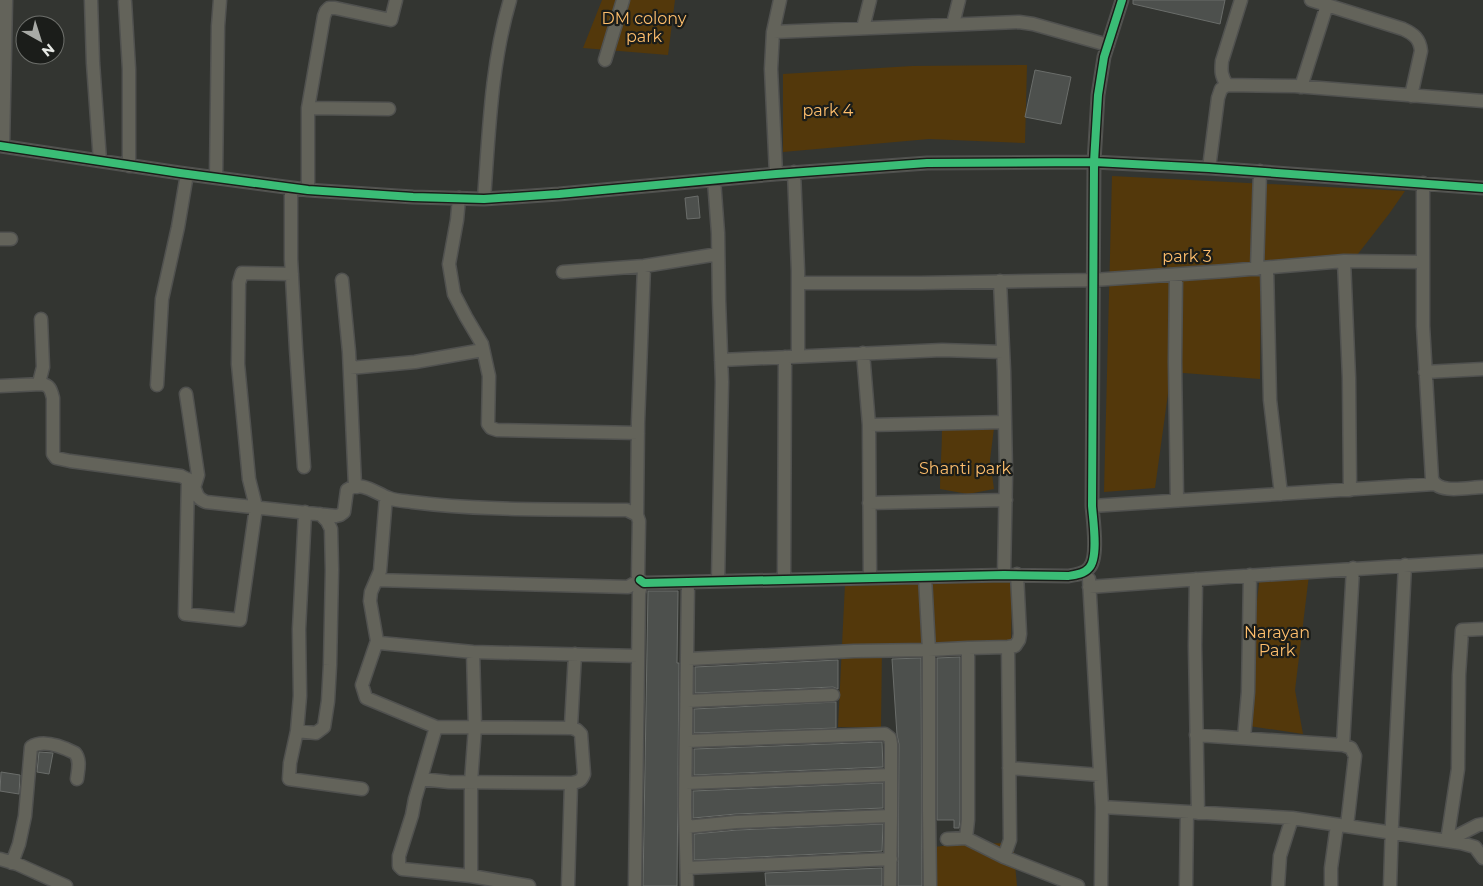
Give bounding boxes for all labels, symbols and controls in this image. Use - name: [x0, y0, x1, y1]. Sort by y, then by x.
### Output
- park label: DM colony park: [601, 9, 687, 46]
- north arrow: [15, 15, 65, 65]
- text: N: [38, 40, 58, 61]
- park label: park 4: [803, 101, 854, 120]
- park label: park 3: [1162, 247, 1212, 266]
- park label: Shanti park: [919, 459, 1011, 478]
- park label: Narayan Park: [1244, 623, 1310, 660]

